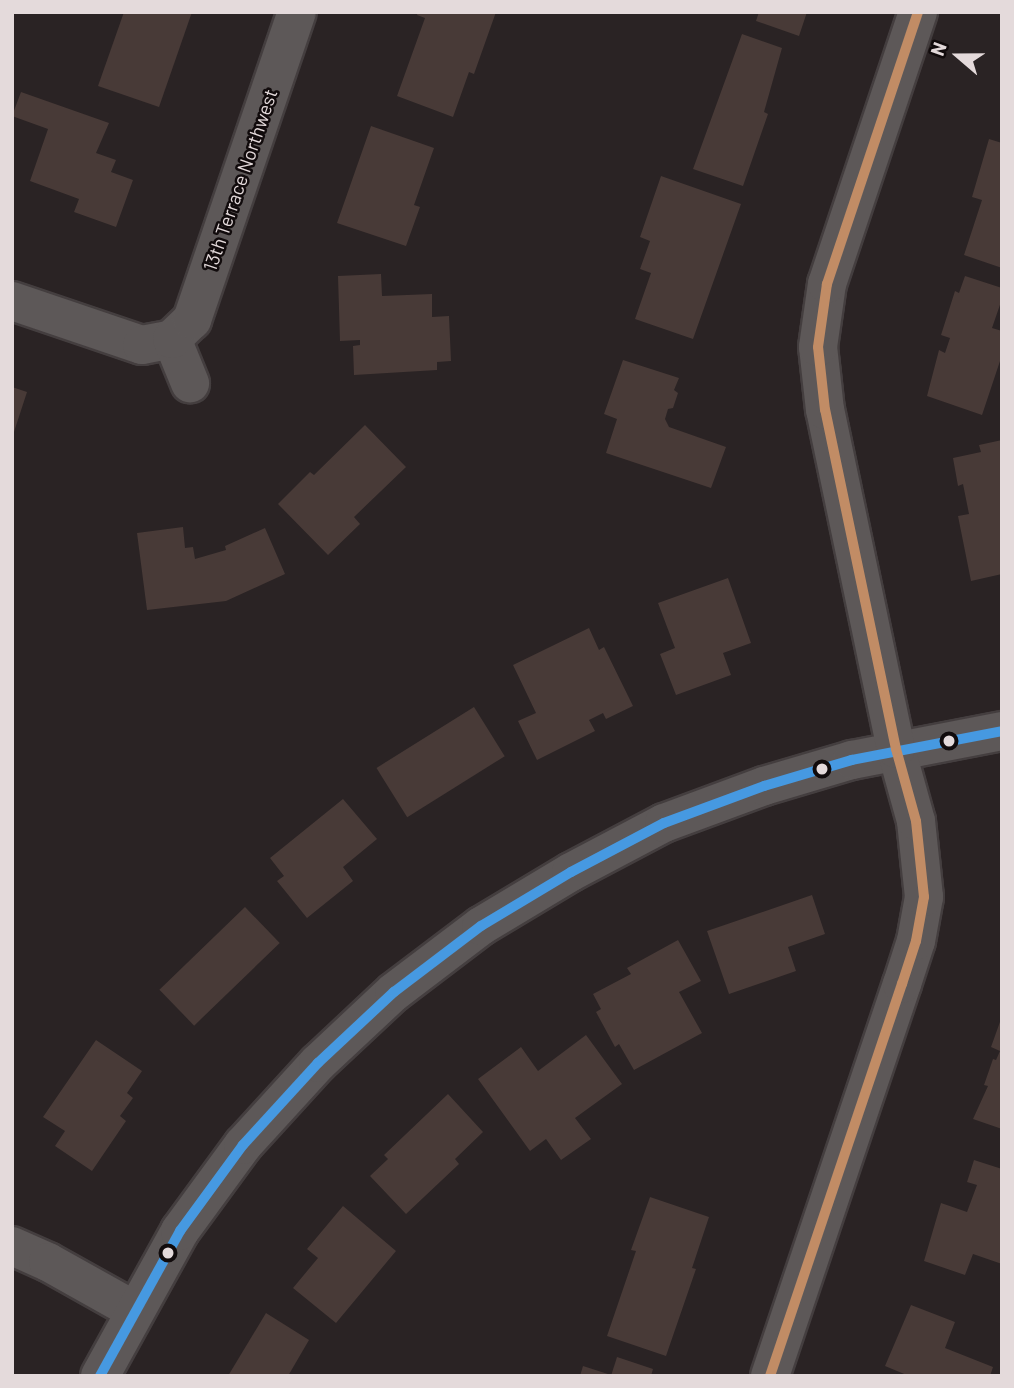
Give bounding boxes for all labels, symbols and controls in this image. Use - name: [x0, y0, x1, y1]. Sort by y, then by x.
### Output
- north arrow: [923, 21, 993, 91]
- text: N: [925, 39, 951, 59]
- street label: 13th Terrace Northwest: [198, 86, 282, 274]
- unlabelled marker: [942, 734, 956, 748]
- unlabelled marker: [815, 762, 829, 776]
- unlabelled marker: [161, 1246, 175, 1260]

